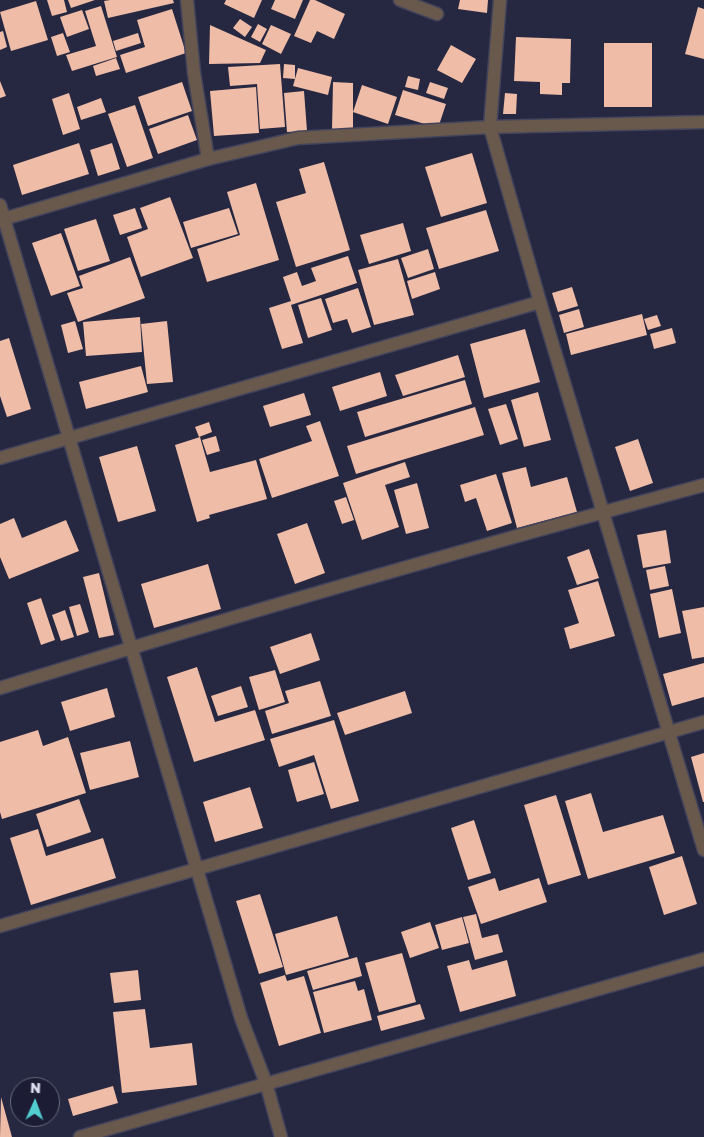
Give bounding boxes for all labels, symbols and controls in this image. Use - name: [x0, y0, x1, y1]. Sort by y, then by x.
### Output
- north arrow: [10, 1077, 60, 1127]
- text: N: [30, 1079, 41, 1096]

